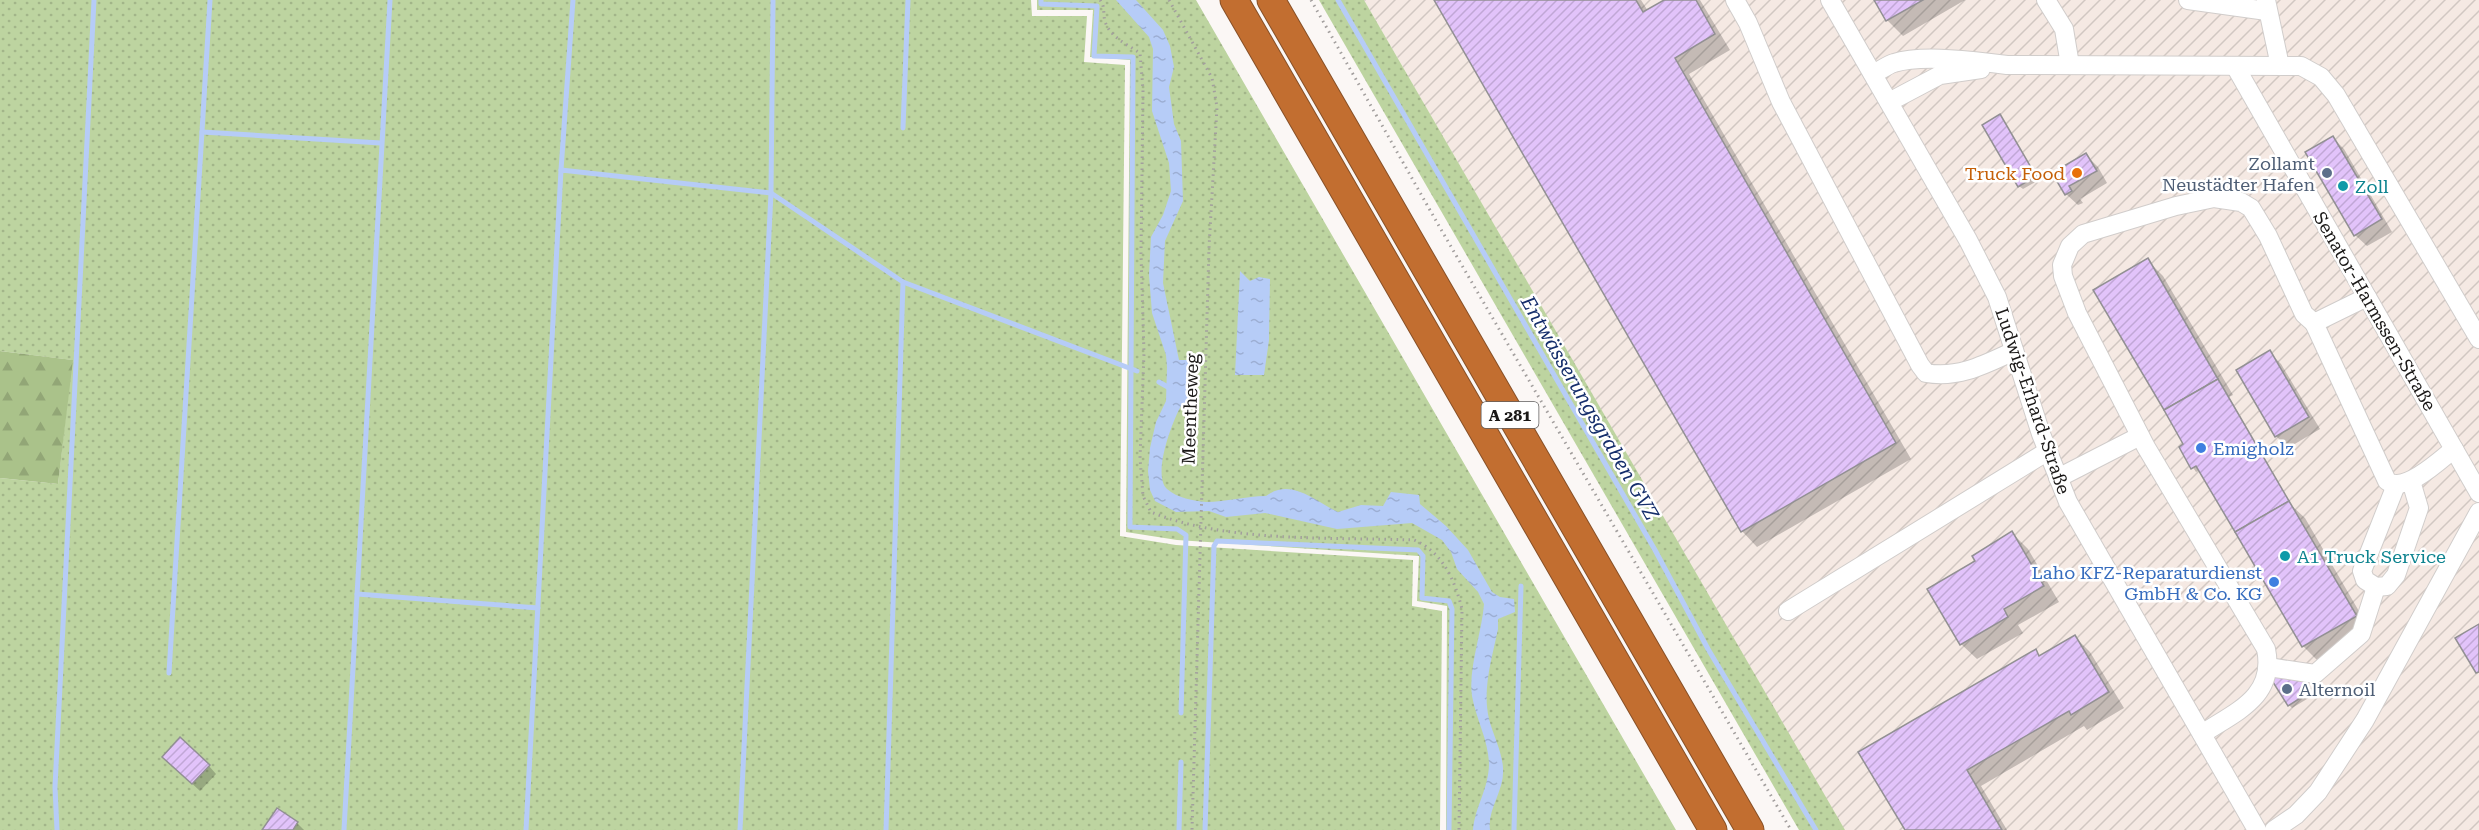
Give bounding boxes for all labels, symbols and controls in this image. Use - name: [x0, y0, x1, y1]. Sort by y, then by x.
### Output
- place label: Zollamt Neustädter Hafen: [2162, 153, 2315, 195]
- place label: Truck Food: [1965, 163, 2065, 184]
- marker: Truck Food: [2070, 166, 2084, 180]
- marker: Zollamt Neustädter Hafen: [2320, 166, 2334, 180]
- place label: Zoll: [2355, 176, 2389, 197]
- marker: Zoll: [2336, 179, 2350, 193]
- street label: Senator-Harmssen-Straße: [2309, 208, 2441, 414]
- water label: Entwässerungsgraben GVZ: [1515, 291, 1665, 525]
- street label: Ludwig-Erhard-Straße: [1991, 305, 2075, 497]
- street label: Meentheweg: [1178, 352, 1202, 465]
- road number: A 281: [1482, 402, 1538, 428]
- place label: Emigholz: [2213, 438, 2294, 459]
- marker: Emigholz: [2194, 441, 2208, 455]
- place label: A1 Truck Service: [2297, 546, 2446, 567]
- marker: A1 Truck Service: [2278, 549, 2292, 563]
- place label: Laho KFZ-Reparaturdienst GmbH & Co. KG: [2031, 562, 2262, 604]
- marker: Laho KFZ-Reparaturdienst GmbH & Co. KG: [2267, 575, 2281, 589]
- place label: Alternoil: [2299, 679, 2376, 700]
- marker: Alternoil: [2280, 682, 2294, 696]

